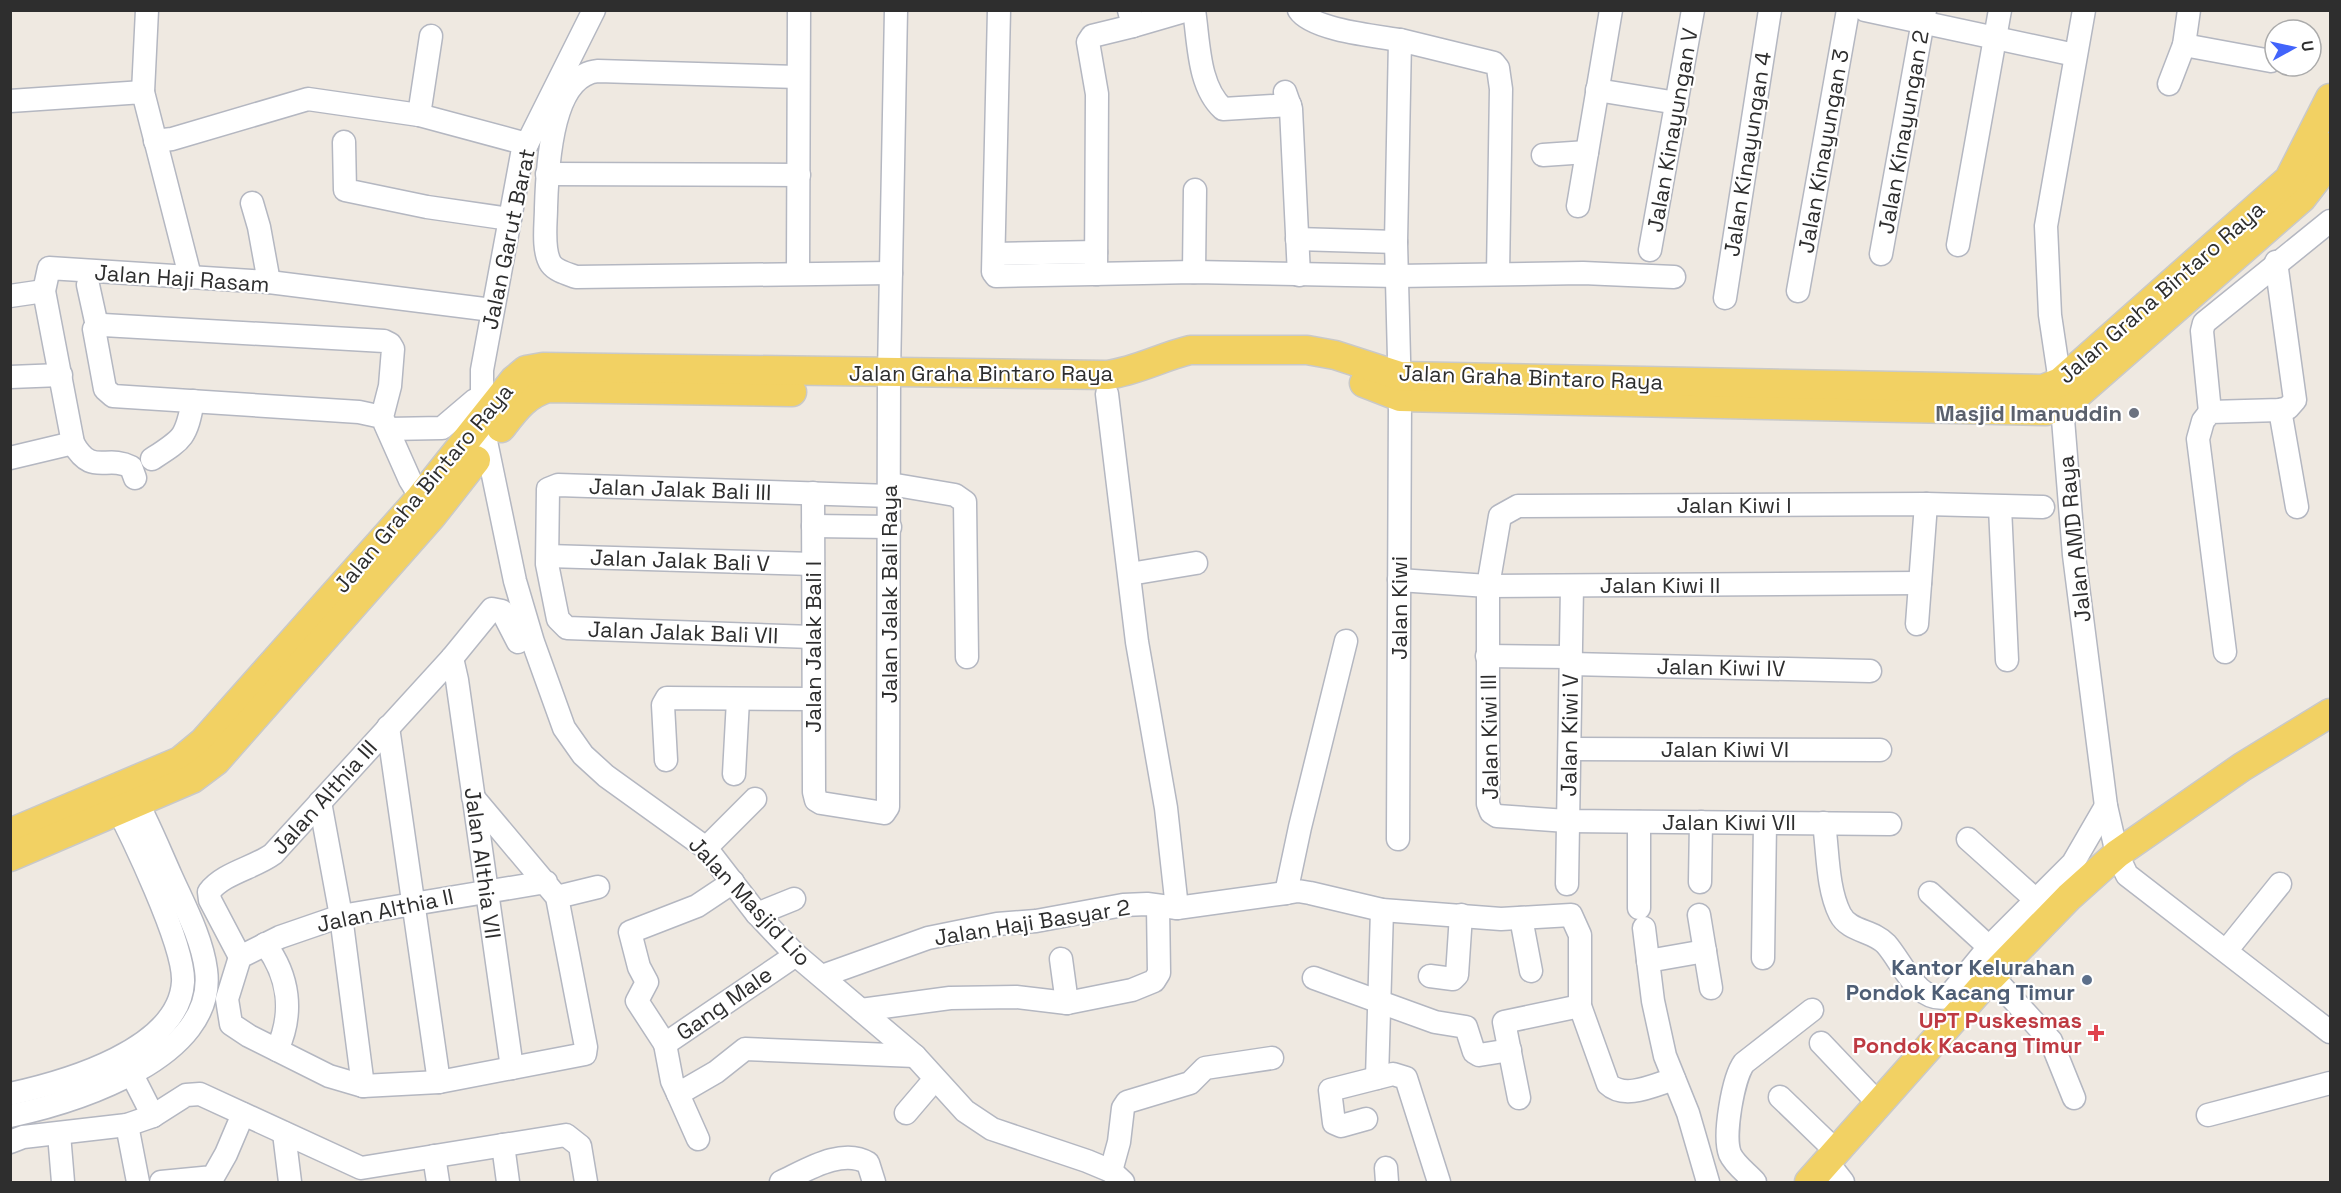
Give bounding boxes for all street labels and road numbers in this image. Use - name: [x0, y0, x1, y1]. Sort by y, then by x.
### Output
- street label: Jalan Kinayungan V: [1640, 25, 1704, 234]
- street label: Jalan Kinayungan 2: [1871, 28, 1935, 236]
- street label: Jalan Kinayungan 3: [1791, 47, 1855, 255]
- street label: Jalan Kinayungan 4: [1717, 49, 1777, 258]
- street label: Jalan Garut Barat: [475, 146, 541, 332]
- street label: Jalan Graha Bintaro Raya: [2052, 194, 2270, 389]
- street label: Jalan Haji Rasam: [94, 258, 270, 298]
- street label: Jalan Graha Bintaro Raya: [1398, 358, 1664, 396]
- street label: Jalan Graha Bintaro Raya: [849, 359, 1114, 387]
- street label: Jalan Graha Bintaro Raya: [327, 377, 519, 598]
- street label: Jalan AMD Raya: [2051, 454, 2097, 624]
- street label: Jalan Jalak Bali III: [588, 472, 772, 506]
- street label: Jalan Jalak Bali Raya: [875, 484, 903, 704]
- street label: Jalan Kiwi I: [1676, 491, 1792, 519]
- street label: Jalan Jalak Bali V: [590, 543, 771, 577]
- street label: Jalan Kiwi: [1385, 556, 1413, 660]
- street label: Jalan Jalak Bali I: [799, 561, 827, 733]
- street label: Jalan Kiwi II: [1600, 571, 1720, 599]
- street label: Jalan Jalak Bali VII: [587, 615, 779, 649]
- street label: Jalan Kiwi IV: [1656, 652, 1786, 682]
- street label: Jalan Kiwi V: [1554, 673, 1584, 797]
- street label: Jalan Kiwi III: [1474, 674, 1504, 800]
- street label: Jalan Althia III: [265, 734, 383, 860]
- street label: Jalan Kiwi VI: [1661, 735, 1789, 763]
- street label: Jalan Althia VII: [459, 785, 507, 941]
- street label: Jalan Kiwi VII: [1662, 808, 1796, 836]
- street label: Jalan Masjid Lio: [683, 830, 817, 972]
- street label: Jalan Althia II: [314, 882, 456, 938]
- street label: Jalan Haji Basyar 2: [932, 893, 1132, 951]
- street label: Gang Male: [671, 960, 777, 1046]

